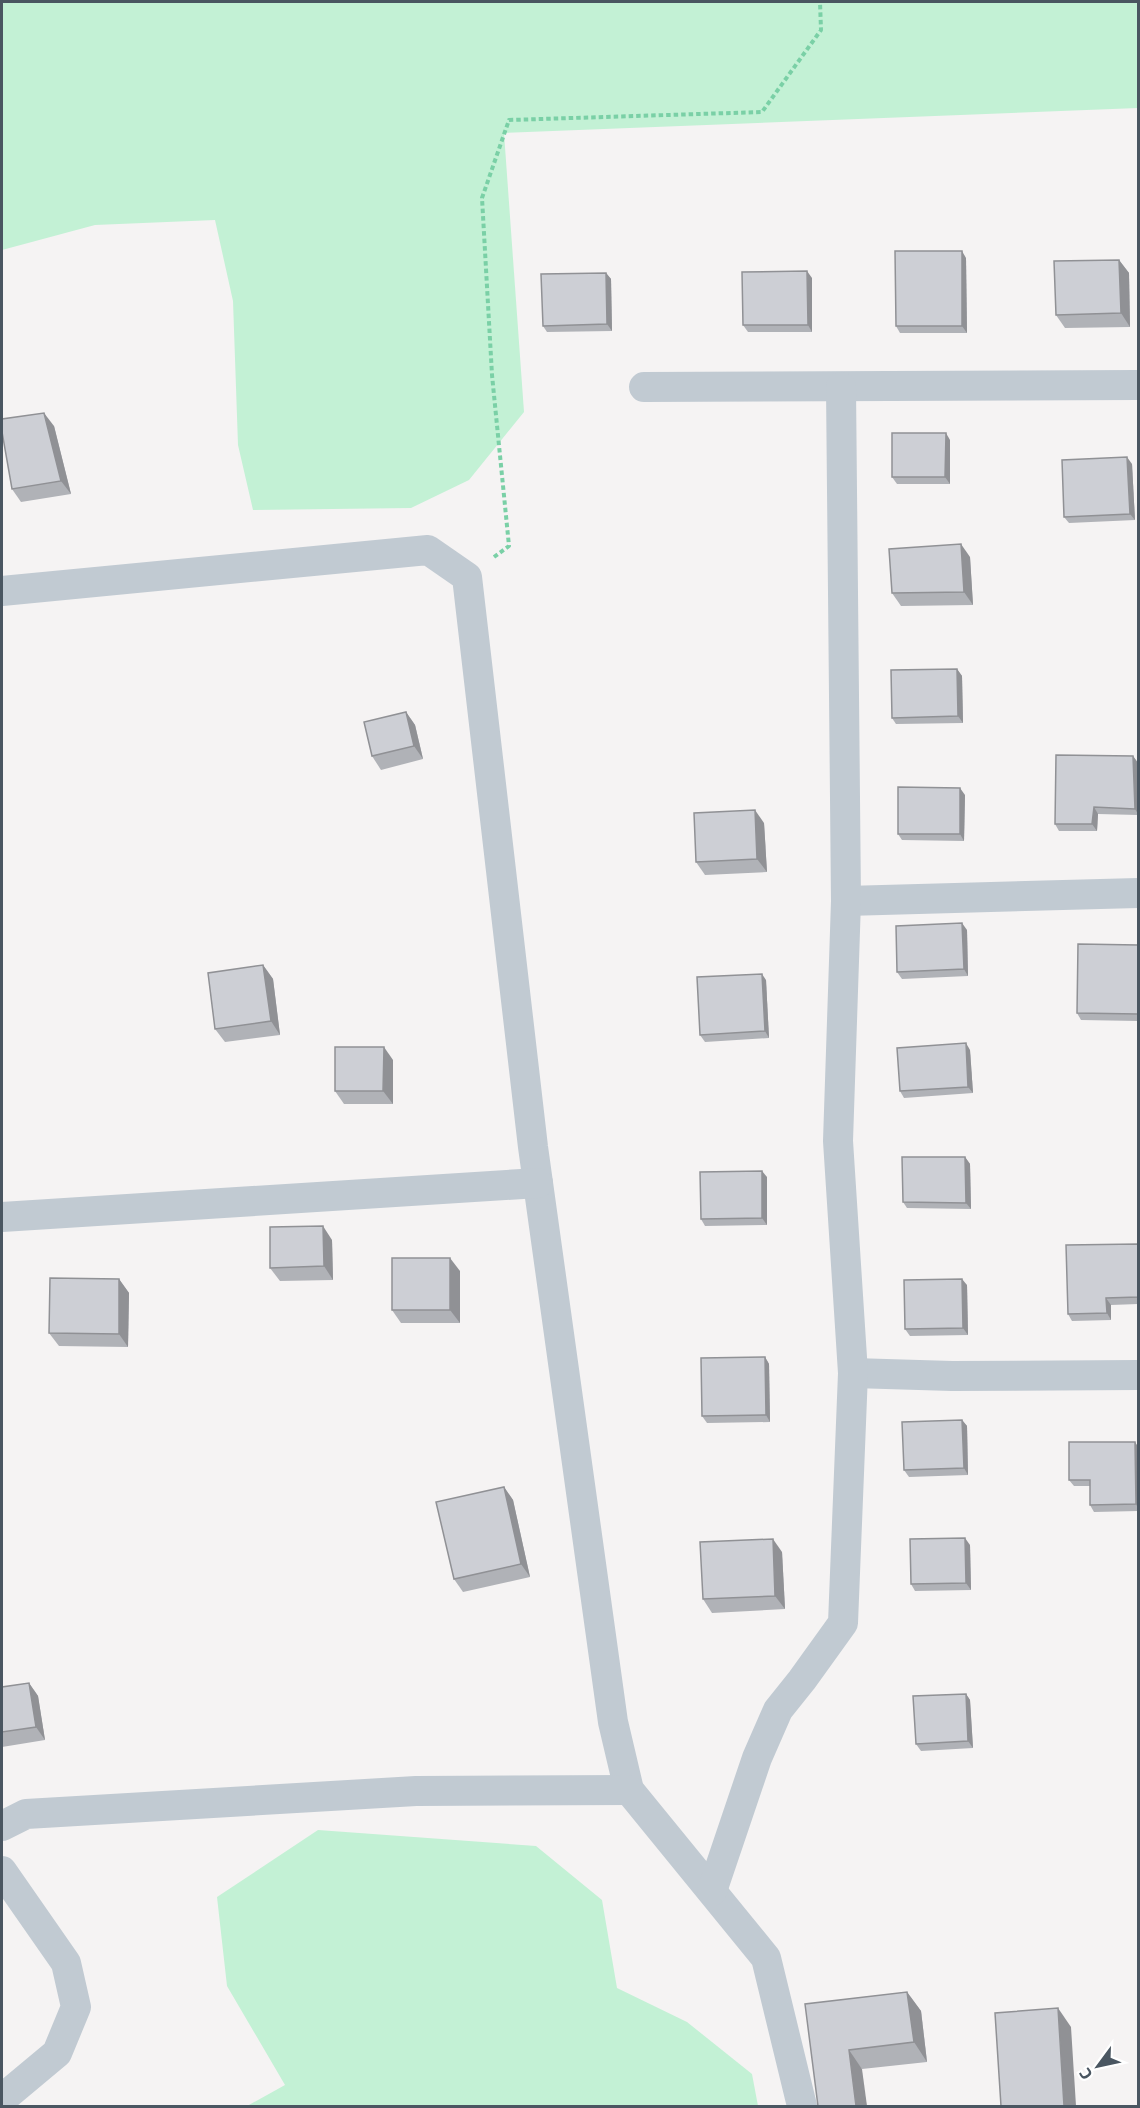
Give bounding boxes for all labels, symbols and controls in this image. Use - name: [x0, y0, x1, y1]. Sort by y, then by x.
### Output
- north arrow: [1068, 2036, 1128, 2096]
- text: С: [1074, 2065, 1096, 2084]

